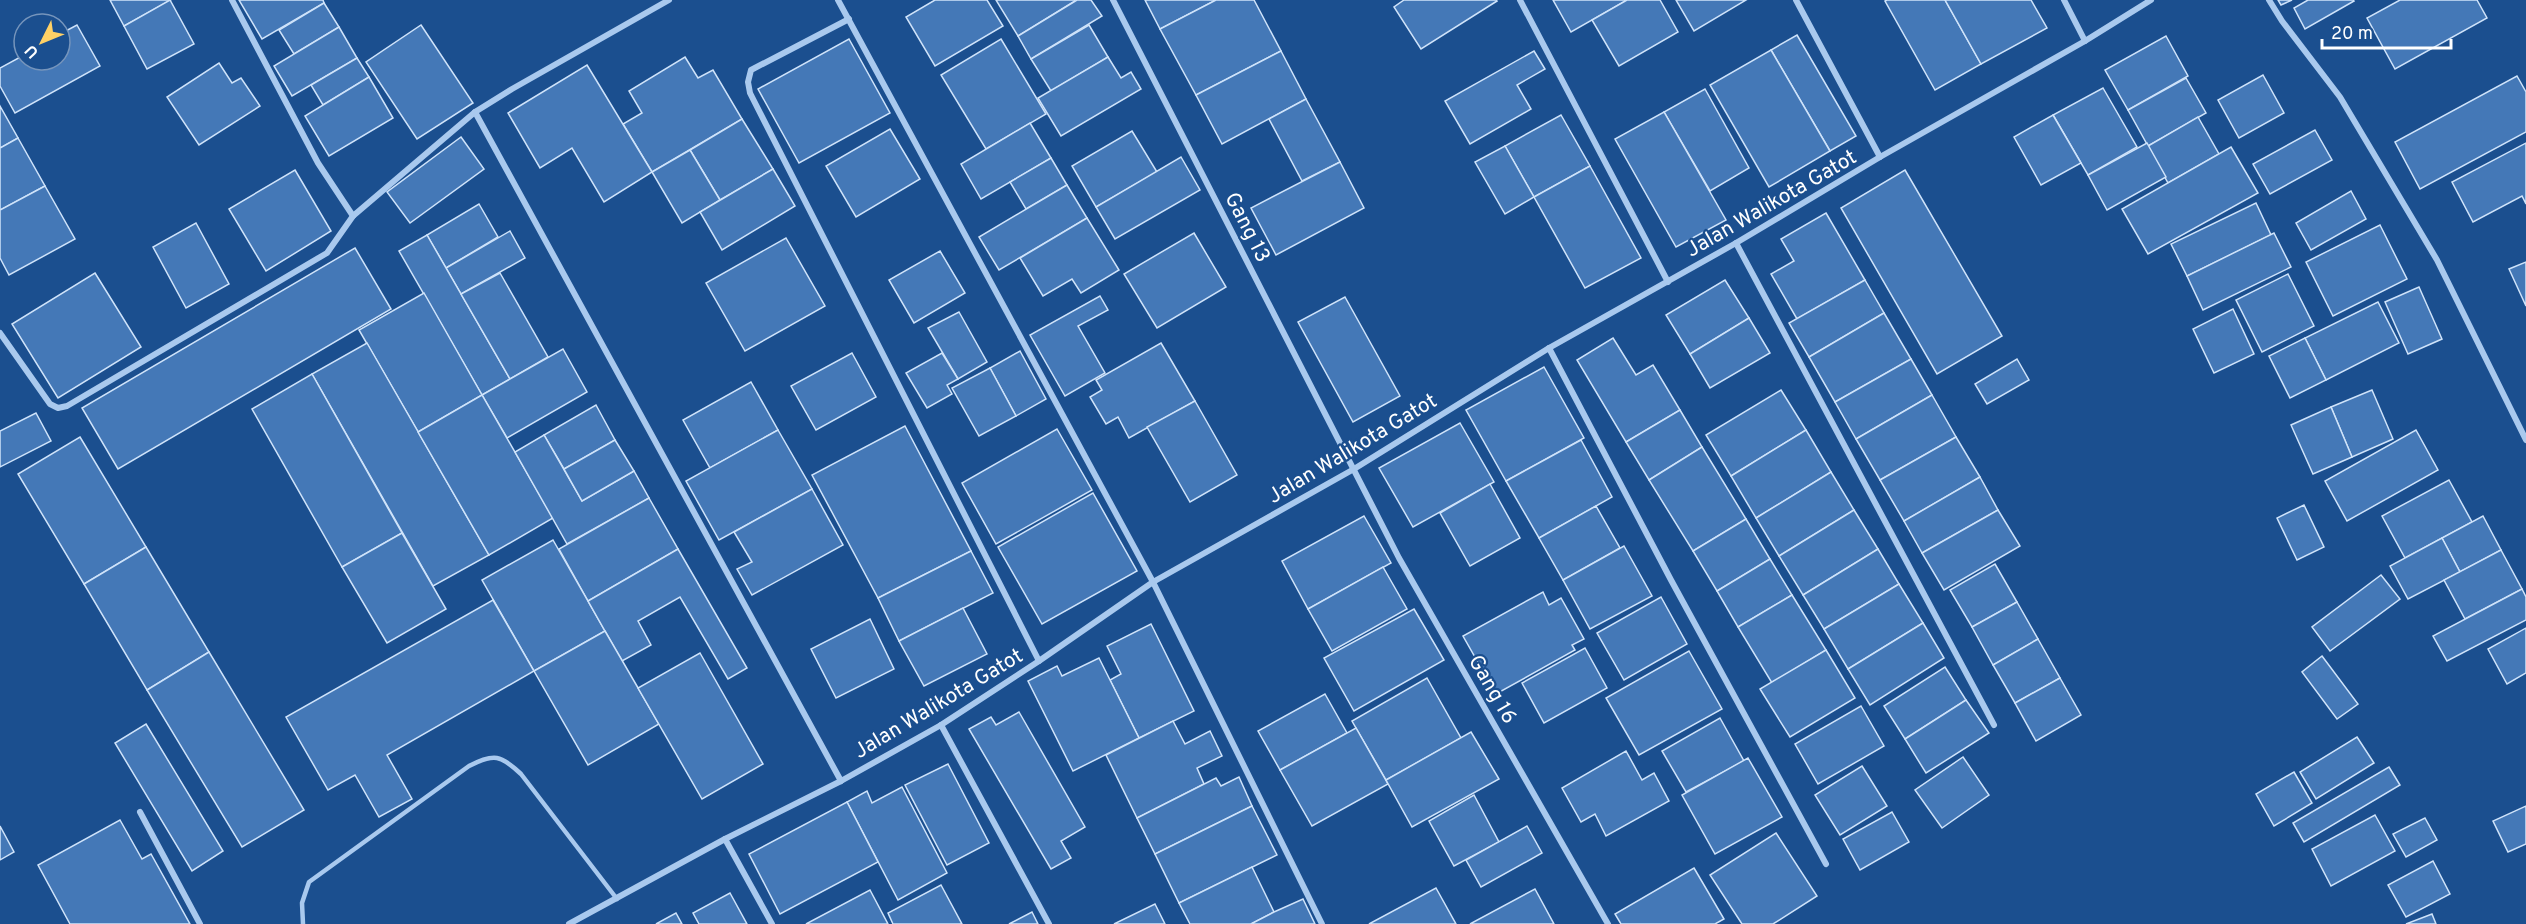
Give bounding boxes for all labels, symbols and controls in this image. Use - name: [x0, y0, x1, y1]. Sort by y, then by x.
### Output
- north arrow: [12, 12, 72, 72]
- scale bar: [2322, 12, 2451, 50]
- text: 20 m: [2331, 23, 2373, 46]
- text: U: [21, 40, 44, 62]
- street label: Jalan Walikota Gatot: [1682, 144, 1862, 264]
- street label: Gang 13: [1218, 188, 1276, 267]
- street label: Jalan Walikota Gatot: [1263, 388, 1442, 510]
- street label: Jalan Walikota Gatot: [849, 643, 1028, 765]
- street label: Gang 16: [1461, 651, 1522, 729]

